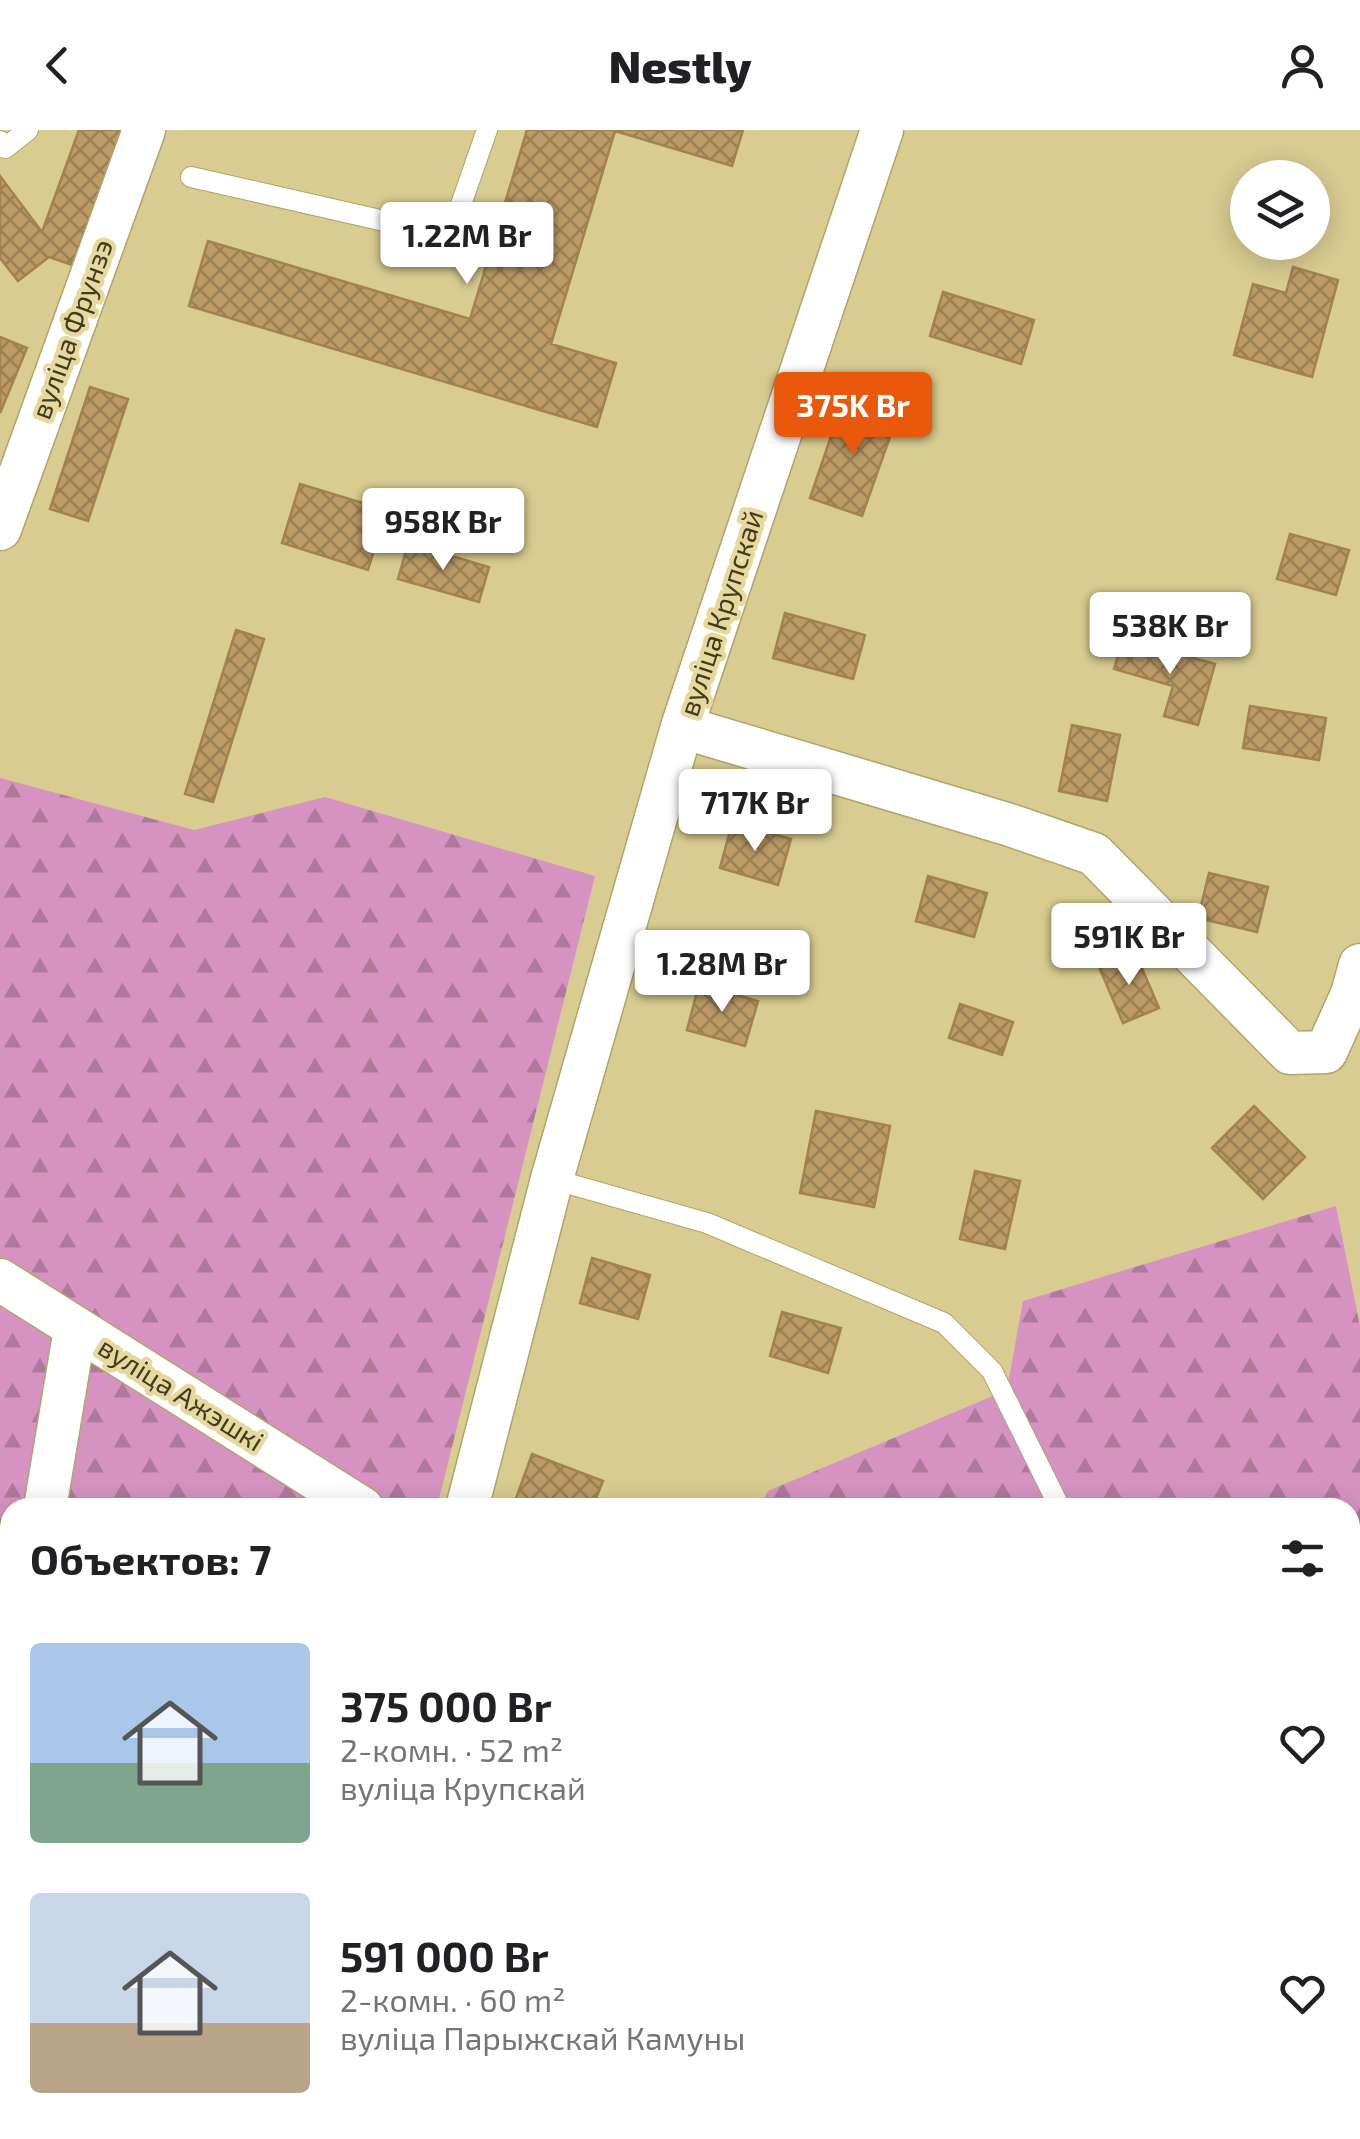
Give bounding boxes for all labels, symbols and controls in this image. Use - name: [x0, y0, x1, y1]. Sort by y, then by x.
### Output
- icon: back: [30, 38, 85, 93]
- text: Nestly: [608, 38, 752, 92]
- icon: person: [1275, 38, 1330, 93]
- map controls: [1230, 160, 1330, 260]
- button: layers: [1230, 160, 1330, 260]
- pin: 1.22M Br: [364, 202, 570, 287]
- text: 1.22M Br: [402, 215, 532, 253]
- street label: вуліца Фрунзэ: [23, 234, 119, 423]
- pin: 375K Br: [761, 372, 945, 457]
- text: 375K Br: [796, 385, 910, 423]
- pin: 958K Br: [351, 488, 535, 573]
- text: 958K Br: [384, 501, 502, 539]
- street label: вуліца Крупскай: [671, 505, 769, 720]
- pin: 538K Br: [1078, 592, 1262, 677]
- text: 538K Br: [1112, 605, 1228, 643]
- pin: 717K Br: [663, 769, 847, 854]
- text: 717K Br: [701, 782, 809, 820]
- pin: 591K Br: [1037, 903, 1221, 988]
- text: 591K Br: [1073, 916, 1185, 954]
- pin: 1.28M Br: [619, 930, 825, 1015]
- text: 1.28M Br: [657, 943, 787, 981]
- street label: вуліца Ажэшкі: [93, 1329, 271, 1458]
- icon: filters: [1275, 1531, 1330, 1586]
- text: Объектов: 7: [30, 1533, 271, 1583]
- text: 375 000 Br: [340, 1680, 552, 1730]
- icon: home: [110, 1683, 230, 1803]
- icon: heart: [1275, 1716, 1330, 1771]
- text: 2-комн. · 52 m²: [340, 1730, 563, 1768]
- text: вуліца Крупскай: [340, 1768, 586, 1806]
- text: 591 000 Br: [340, 1930, 549, 1980]
- icon: home: [110, 1933, 230, 2053]
- icon: heart: [1275, 1966, 1330, 2021]
- text: 2-комн. · 60 m²: [340, 1980, 565, 2018]
- text: вуліца Парыжскай Камуны: [340, 2018, 745, 2056]

